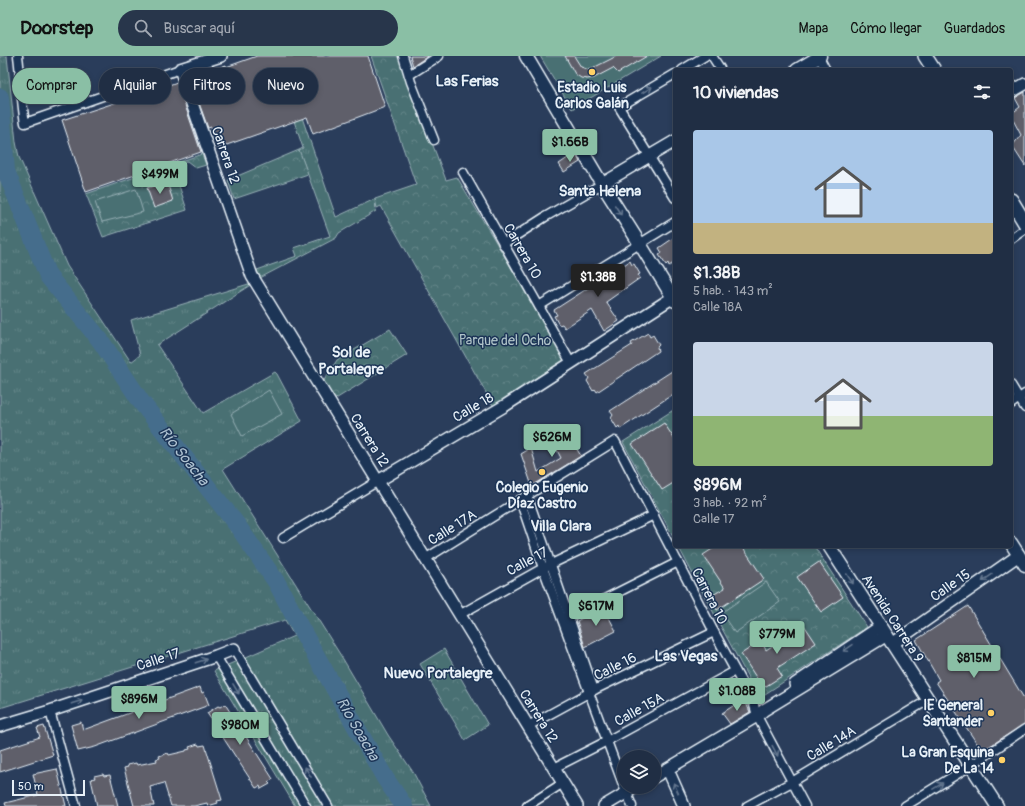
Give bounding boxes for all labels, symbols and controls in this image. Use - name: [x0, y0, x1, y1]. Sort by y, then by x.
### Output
- search box: [118, 10, 398, 46]
- text: Doorstep: [20, 16, 94, 40]
- icon: search: [132, 17, 154, 39]
- text: Buscar aquí: [164, 19, 235, 38]
- text: Mapa: [799, 20, 828, 37]
- text: Cómo llegar: [850, 20, 922, 37]
- text: Guardados: [944, 20, 1005, 37]
- marker: Estadio Luis Carlos Galán: [587, 67, 597, 77]
- chip: Comprar: [12, 68, 91, 104]
- chip: Alquilar: [99, 68, 171, 104]
- chip: Filtros: [179, 68, 245, 104]
- chip: Nuevo: [253, 68, 318, 104]
- district label: Las Ferias: [435, 72, 499, 91]
- place label: Estadio Luis Carlos Galán: [555, 79, 629, 112]
- icon: filters: [971, 81, 993, 103]
- text: 10 viviendas: [693, 82, 778, 103]
- one-way arrow: [641, 86, 653, 94]
- street label: Carrera 12: [208, 124, 243, 186]
- pin: $1.66B: [537, 129, 603, 163]
- text: $1.66B: [551, 134, 589, 150]
- icon: home: [807, 156, 879, 228]
- pin: $499M: [132, 161, 188, 195]
- text: $499M: [141, 166, 179, 182]
- district label: Santa Helena: [559, 182, 641, 201]
- one-way arrow: [614, 204, 623, 215]
- street label: Carrera 10: [500, 220, 545, 282]
- text: $1.38B: [693, 262, 740, 283]
- pin: $1.38B: [565, 264, 631, 298]
- text: $1.38B: [580, 269, 616, 285]
- text: 5 hab. · 143 m²: [693, 283, 773, 299]
- text: Calle 18A: [693, 299, 743, 315]
- park label: Parque del Ocho: [459, 332, 552, 349]
- district label: Sol de Portalegre: [318, 343, 384, 379]
- icon: home: [807, 368, 879, 440]
- street label: Calle 18: [450, 389, 497, 426]
- street label: Carrera 12: [347, 410, 393, 470]
- water label: Río Soacha: [155, 423, 213, 490]
- pin: $626M: [524, 424, 580, 458]
- text: $626M: [533, 429, 571, 445]
- marker: Colegio Eugenio Díaz Castro: [537, 467, 547, 477]
- text: $896M: [693, 474, 742, 495]
- place label: Colegio Eugenio Díaz Castro: [496, 479, 589, 512]
- text: 3 hab. · 92 m²: [693, 495, 767, 511]
- street label: Calle 17A: [425, 506, 480, 549]
- text: Calle 17: [693, 511, 734, 527]
- district label: Villa Clara: [530, 517, 592, 536]
- street label: Calle 17: [504, 543, 551, 579]
- street label: Carrera 10: [688, 565, 731, 627]
- street label: Calle 15: [927, 566, 974, 605]
- street label: Avenida Carrera 9: [858, 571, 927, 665]
- one-way arrow: [847, 573, 855, 585]
- one-way arrow: [981, 574, 992, 582]
- pin: $617M: [568, 593, 624, 627]
- text: $617M: [578, 598, 614, 614]
- pin: $779M: [749, 621, 805, 655]
- text: $779M: [759, 626, 795, 642]
- street label: Calle 17: [134, 644, 183, 674]
- one-way arrow: [843, 644, 854, 652]
- pin: $815M: [946, 645, 1002, 679]
- district label: Las Vegas: [654, 647, 718, 666]
- street label: Calle 16: [591, 649, 639, 684]
- text: $815M: [956, 650, 992, 666]
- one-way arrow: [194, 657, 207, 664]
- district label: Nuevo Portalegre: [384, 664, 493, 683]
- pin: $1.08B: [704, 678, 770, 712]
- one-way arrow: [233, 683, 241, 695]
- text: $1.08B: [718, 683, 756, 699]
- pin: $896M: [111, 686, 167, 720]
- street label: Carrera 12: [516, 686, 562, 746]
- street label: Calle 15A: [612, 689, 667, 730]
- text: $896M: [120, 691, 158, 707]
- water label: Río Soacha: [332, 694, 384, 765]
- place label: IE General Santander: [922, 697, 984, 730]
- one-way arrow: [71, 698, 84, 705]
- marker: IE General Santander: [986, 708, 996, 718]
- pin: $980M: [212, 712, 268, 746]
- text: $980M: [221, 717, 259, 733]
- street label: Calle 14A: [804, 722, 859, 765]
- place label: La Gran Esquina De La 14: [901, 744, 995, 777]
- one-way arrow: [772, 745, 780, 757]
- map controls: [617, 750, 661, 794]
- button: layers: [617, 750, 661, 794]
- marker: La Gran Esquina De La 14: [997, 755, 1007, 765]
- one-way arrow: [304, 766, 312, 778]
- scale bar: [12, 778, 85, 797]
- text: 50 m: [18, 780, 44, 793]
- one-way arrow: [672, 782, 679, 794]
- one-way arrow: [932, 782, 944, 790]

